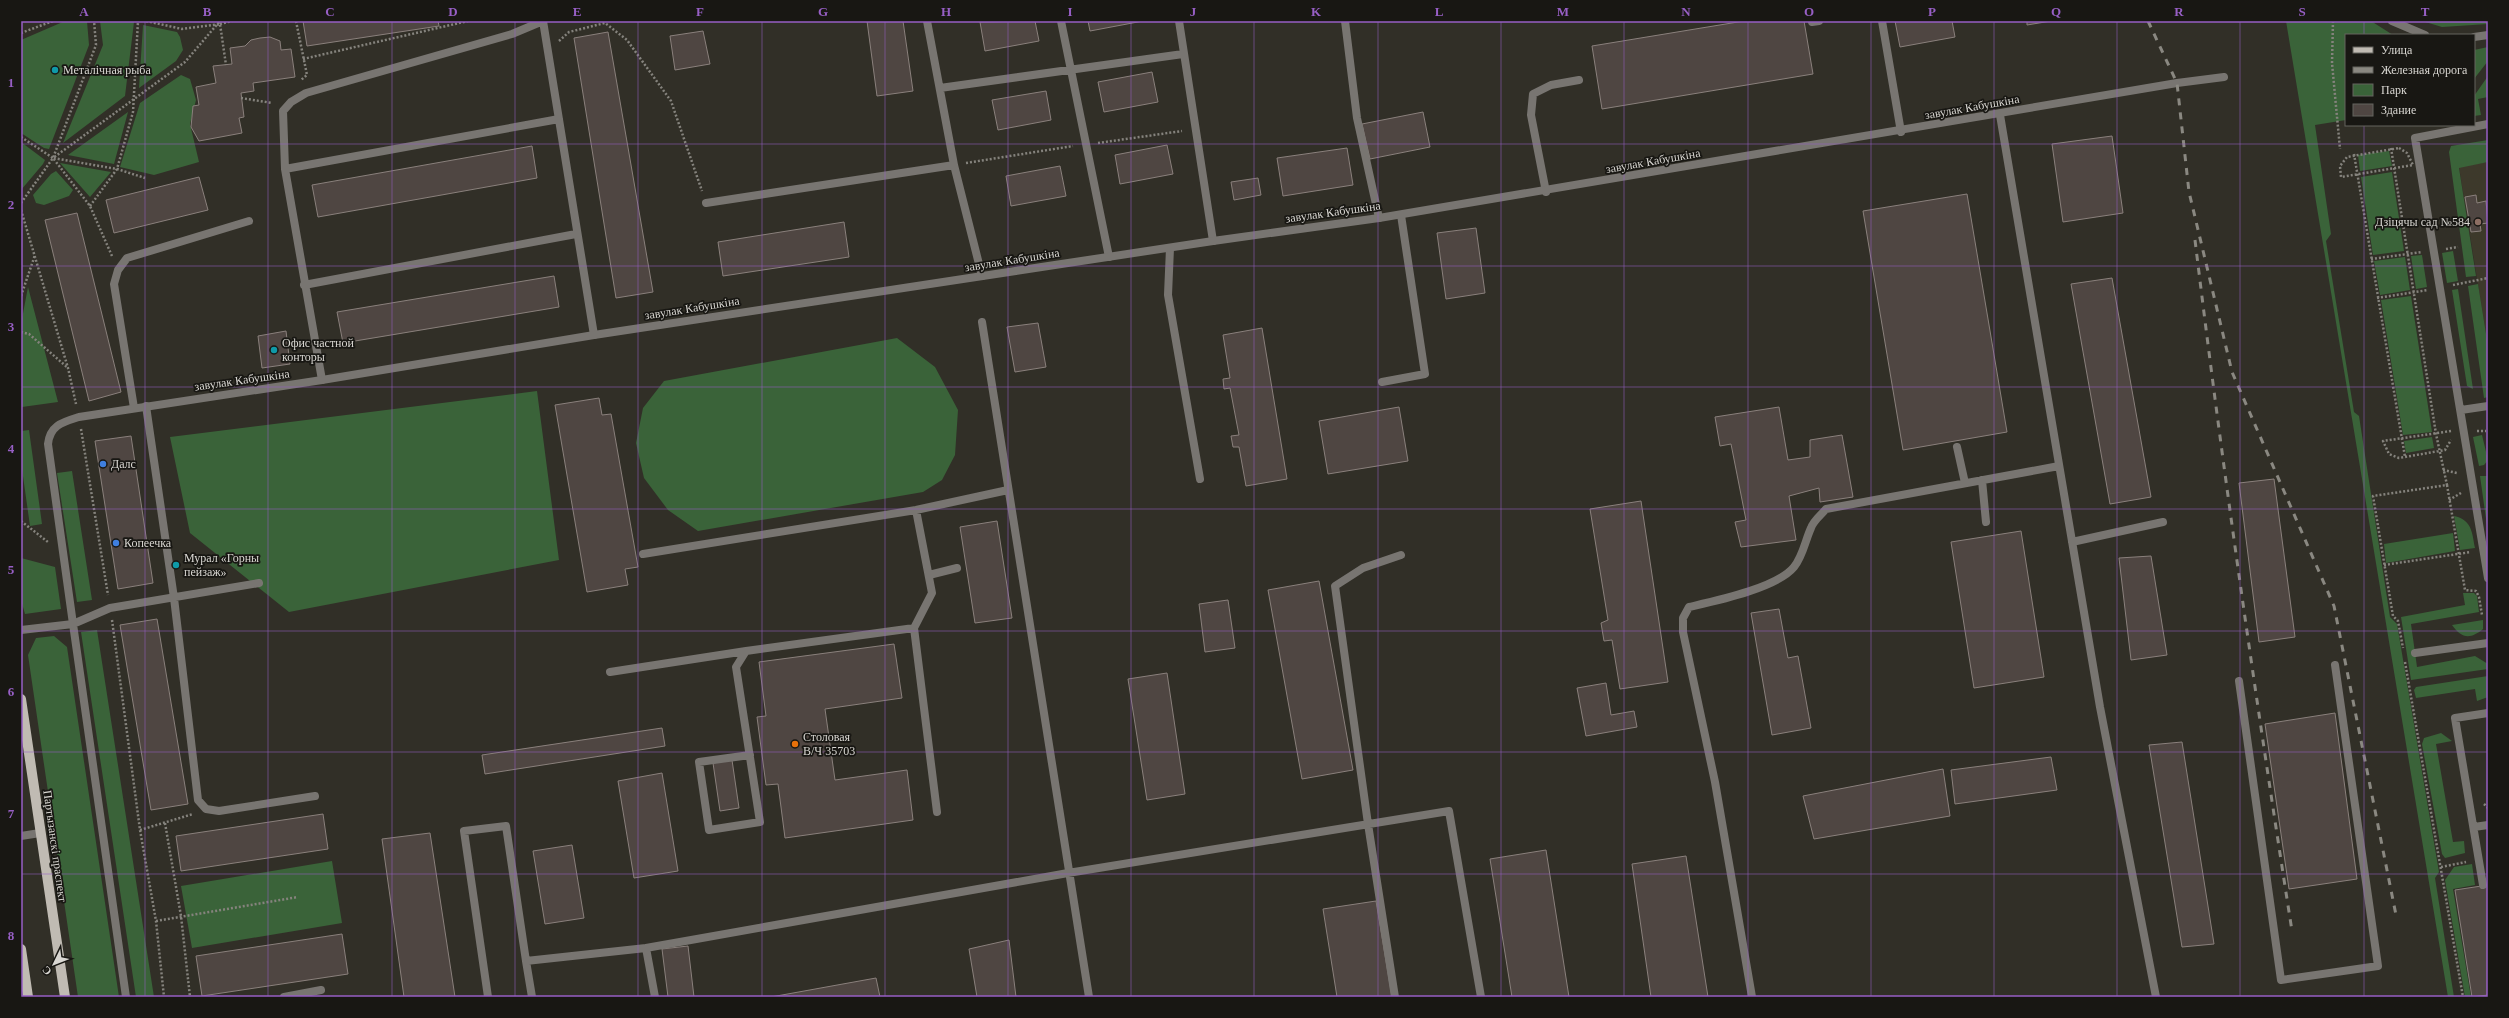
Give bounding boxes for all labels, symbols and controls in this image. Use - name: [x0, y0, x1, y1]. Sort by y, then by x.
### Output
- text: A: [79, 4, 89, 19]
- text: B: [203, 4, 212, 19]
- text: C: [325, 4, 335, 19]
- text: D: [448, 4, 458, 19]
- text: E: [573, 4, 581, 19]
- text: F: [696, 4, 704, 19]
- text: G: [818, 4, 828, 19]
- text: H: [941, 4, 951, 19]
- text: I: [1067, 4, 1073, 19]
- text: J: [1190, 4, 1197, 19]
- text: K: [1311, 4, 1322, 19]
- text: L: [1435, 4, 1444, 19]
- text: M: [1557, 4, 1569, 19]
- text: N: [1681, 4, 1691, 19]
- text: O: [1804, 4, 1814, 19]
- text: P: [1928, 4, 1936, 19]
- text: Q: [2051, 4, 2061, 19]
- text: R: [2174, 4, 2184, 19]
- text: S: [2298, 4, 2306, 19]
- text: T: [2421, 4, 2430, 19]
- legend: [2345, 34, 2475, 126]
- text: Улица: [2381, 43, 2413, 57]
- place label: Металічная рыба: [63, 63, 151, 77]
- text: Железная дорога: [2381, 63, 2468, 77]
- marker: Металічная рыба: [50, 65, 60, 75]
- text: 1: [8, 75, 14, 90]
- text: Парк: [2381, 83, 2407, 97]
- street label: завулак Кабушкіна: [1924, 92, 2021, 122]
- text: Здание: [2381, 103, 2416, 117]
- street label: завулак Кабушкіна: [1605, 146, 1702, 176]
- text: 2: [8, 197, 14, 212]
- street label: завулак Кабушкіна: [1285, 198, 1382, 226]
- place label: Дзіцячы сад №584: [2375, 215, 2470, 229]
- marker: Дзіцячы сад №584: [2473, 217, 2483, 227]
- street label: завулак Кабушкіна: [964, 245, 1061, 274]
- street label: завулак Кабушкіна: [644, 293, 741, 322]
- text: 3: [8, 319, 15, 334]
- place label: Офис частной конторы: [282, 336, 355, 364]
- marker: Офис частной конторы: [269, 345, 279, 355]
- street label: завулак Кабушкіна: [194, 366, 291, 394]
- text: 4: [8, 441, 15, 456]
- place label: Далс: [111, 457, 136, 471]
- marker: Далс: [98, 459, 108, 469]
- place label: Копеечка: [124, 536, 172, 550]
- marker: Копеечка: [111, 538, 121, 548]
- place label: Мурал «Горны пейзаж»: [184, 551, 259, 579]
- marker: Мурал «Горны пейзаж»: [171, 560, 181, 570]
- text: 5: [8, 562, 15, 577]
- text: 6: [8, 684, 15, 699]
- place label: Столовая В/Ч 35703: [803, 730, 855, 758]
- marker: Столовая В/Ч 35703: [790, 739, 800, 749]
- street label: Партызанскі праспект: [40, 789, 70, 904]
- text: 7: [8, 806, 15, 821]
- text: 8: [8, 928, 15, 943]
- north arrow: [34, 944, 74, 984]
- text: С: [40, 964, 54, 978]

